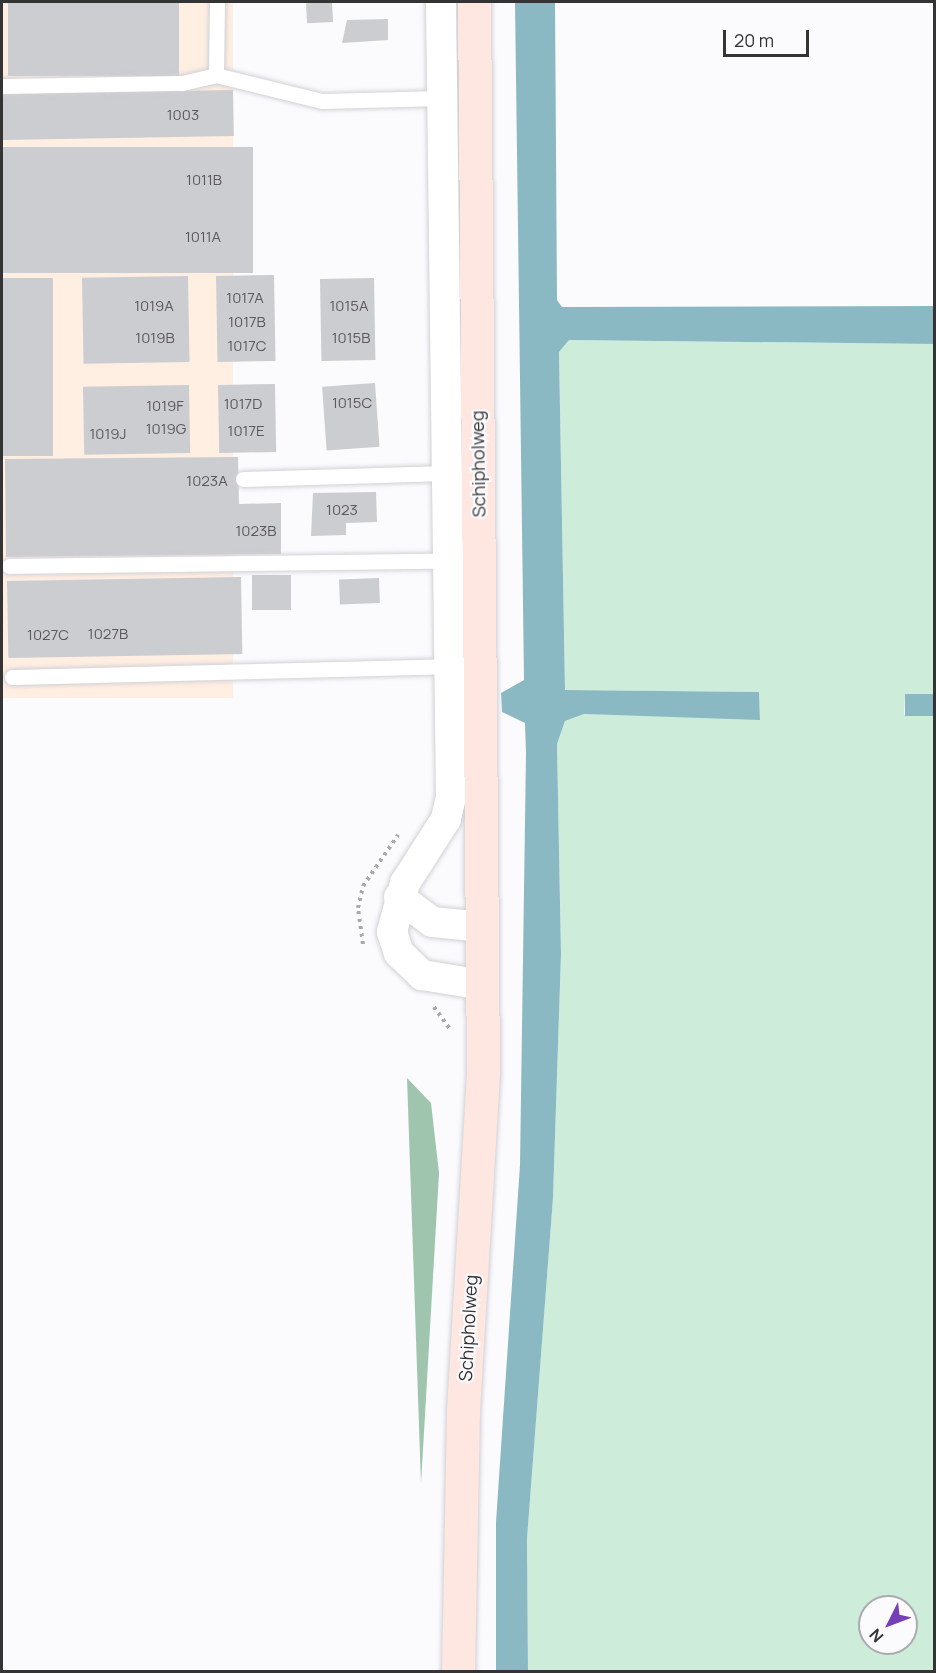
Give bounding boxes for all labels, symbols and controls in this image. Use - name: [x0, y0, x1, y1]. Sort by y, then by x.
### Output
- scale bar: [726, 18, 812, 56]
- text: 20 m: [734, 28, 774, 52]
- house number: 1003: [167, 106, 199, 124]
- house number: 1011B: [186, 171, 222, 189]
- house number: 1011A: [185, 228, 221, 246]
- house number: 1017A: [226, 289, 264, 307]
- house number: 1019A: [134, 297, 174, 315]
- house number: 1015A: [329, 297, 369, 315]
- house number: 1017B: [228, 313, 266, 331]
- house number: 1019B: [135, 329, 175, 347]
- house number: 1015B: [332, 329, 370, 347]
- house number: 1017C: [227, 337, 267, 355]
- house number: 1015C: [332, 394, 372, 412]
- house number: 1017D: [224, 395, 262, 413]
- house number: 1019F: [146, 397, 184, 415]
- street label: Schipholweg: [466, 410, 490, 518]
- house number: 1019G: [146, 420, 186, 438]
- house number: 1017E: [228, 422, 264, 440]
- house number: 1019J: [89, 425, 127, 443]
- house number: 1023A: [186, 472, 228, 490]
- house number: 1023: [326, 501, 358, 519]
- house number: 1023B: [235, 522, 277, 540]
- house number: 1027B: [88, 625, 128, 643]
- house number: 1027C: [27, 626, 69, 644]
- street label: Schipholweg: [454, 1274, 482, 1382]
- north arrow: [858, 1595, 918, 1655]
- text: N: [864, 1624, 888, 1647]

